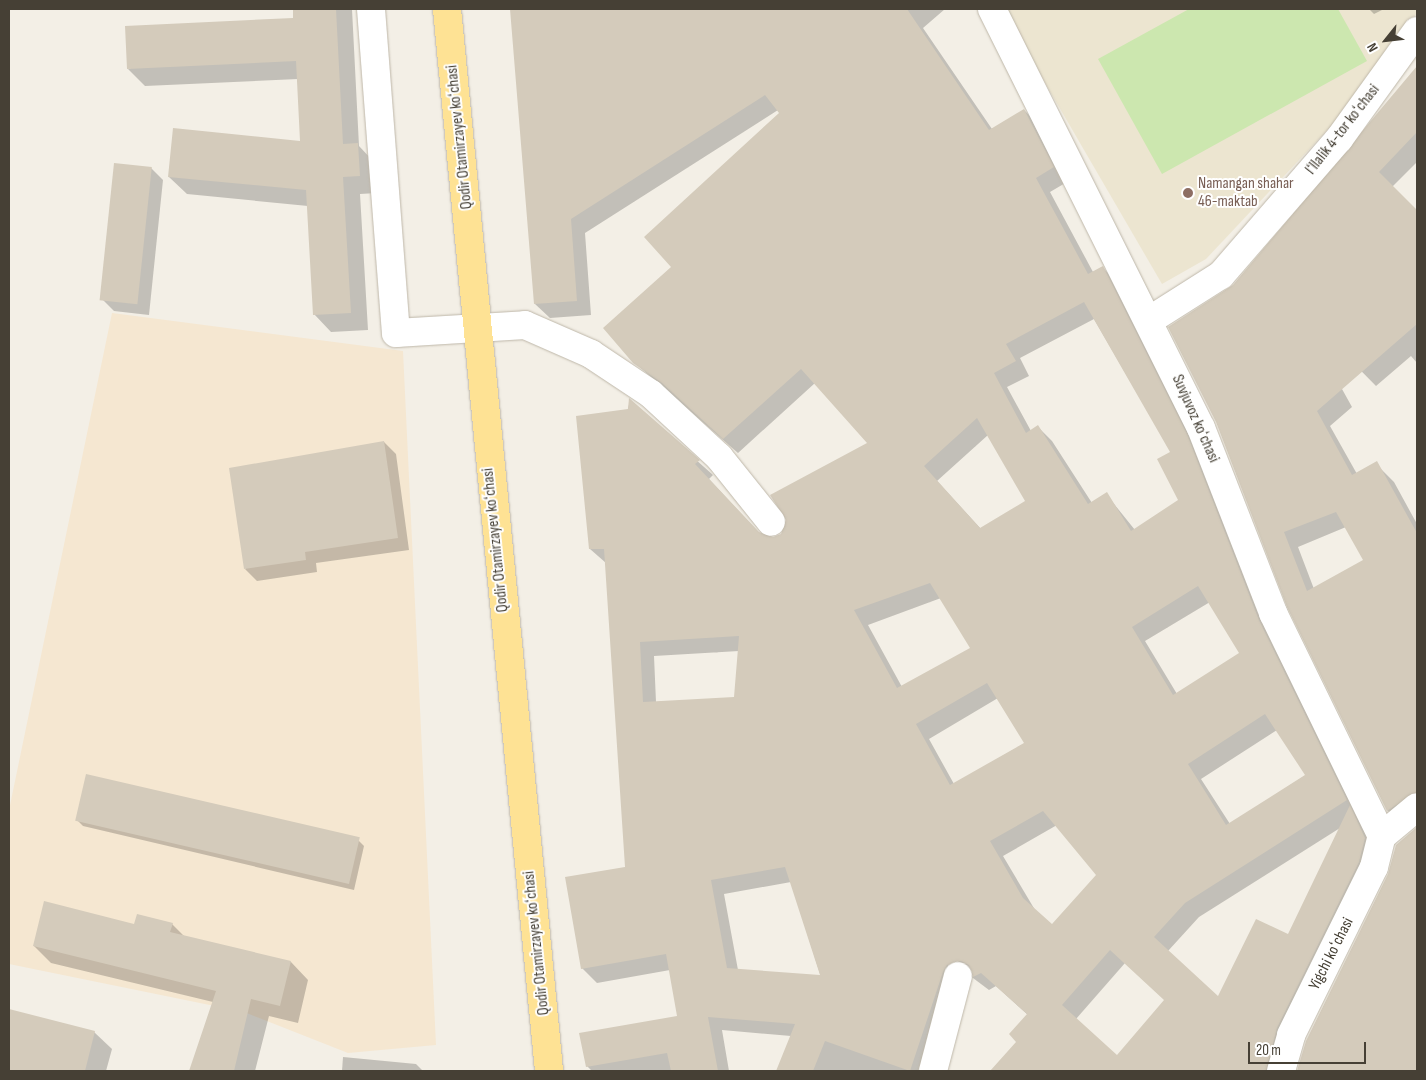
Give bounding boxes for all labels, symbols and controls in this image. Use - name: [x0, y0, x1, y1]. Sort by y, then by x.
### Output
- north arrow: [1361, 15, 1411, 65]
- text: N: [1363, 40, 1382, 55]
- street label: Qodir Otamirzayev koʻchasi: [443, 64, 477, 210]
- street label: Iʻllalik 4-tor koʻchasi: [1302, 81, 1384, 179]
- place label: Namangan shahar 46-maktab: [1198, 174, 1294, 212]
- marker: Namangan shahar 46-maktab: [1182, 187, 1194, 199]
- street label: Suvjuvoz koʻchasi: [1167, 372, 1223, 466]
- street label: Qodir Otamirzayev koʻchasi: [479, 467, 513, 613]
- street label: Qodir Otamirzayev koʻchasi: [520, 870, 554, 1016]
- street label: Yigchi koʻchasi: [1306, 915, 1358, 993]
- scale bar: [1251, 1032, 1368, 1064]
- text: 20 m: [1256, 1041, 1281, 1060]

